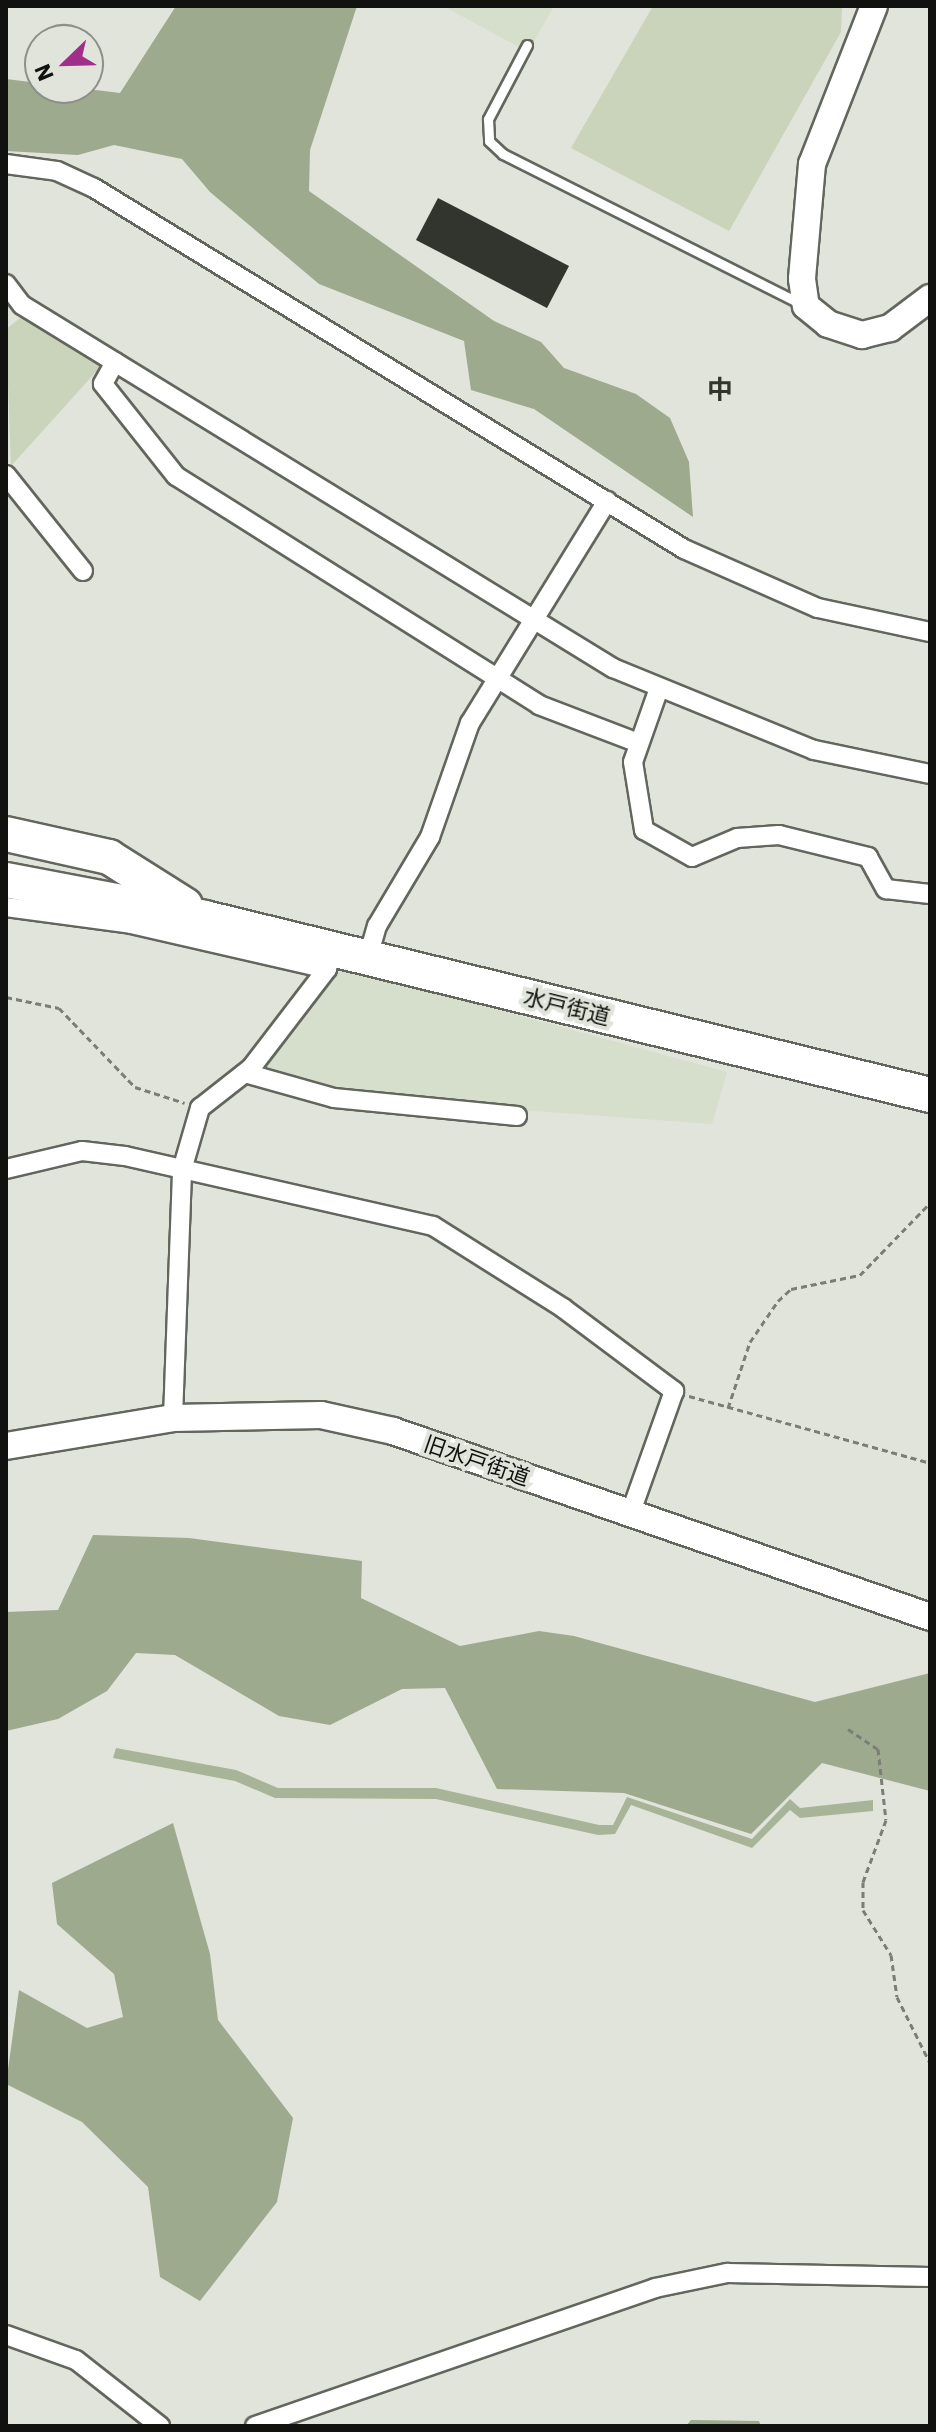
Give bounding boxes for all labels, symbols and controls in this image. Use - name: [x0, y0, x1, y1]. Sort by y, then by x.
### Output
- north arrow: [24, 24, 104, 104]
- text: N: [27, 60, 60, 86]
- district label: 中: [707, 374, 733, 406]
- street label: 水戸街道: [521, 983, 613, 1029]
- street label: 旧水戸街道: [421, 1430, 533, 1490]

